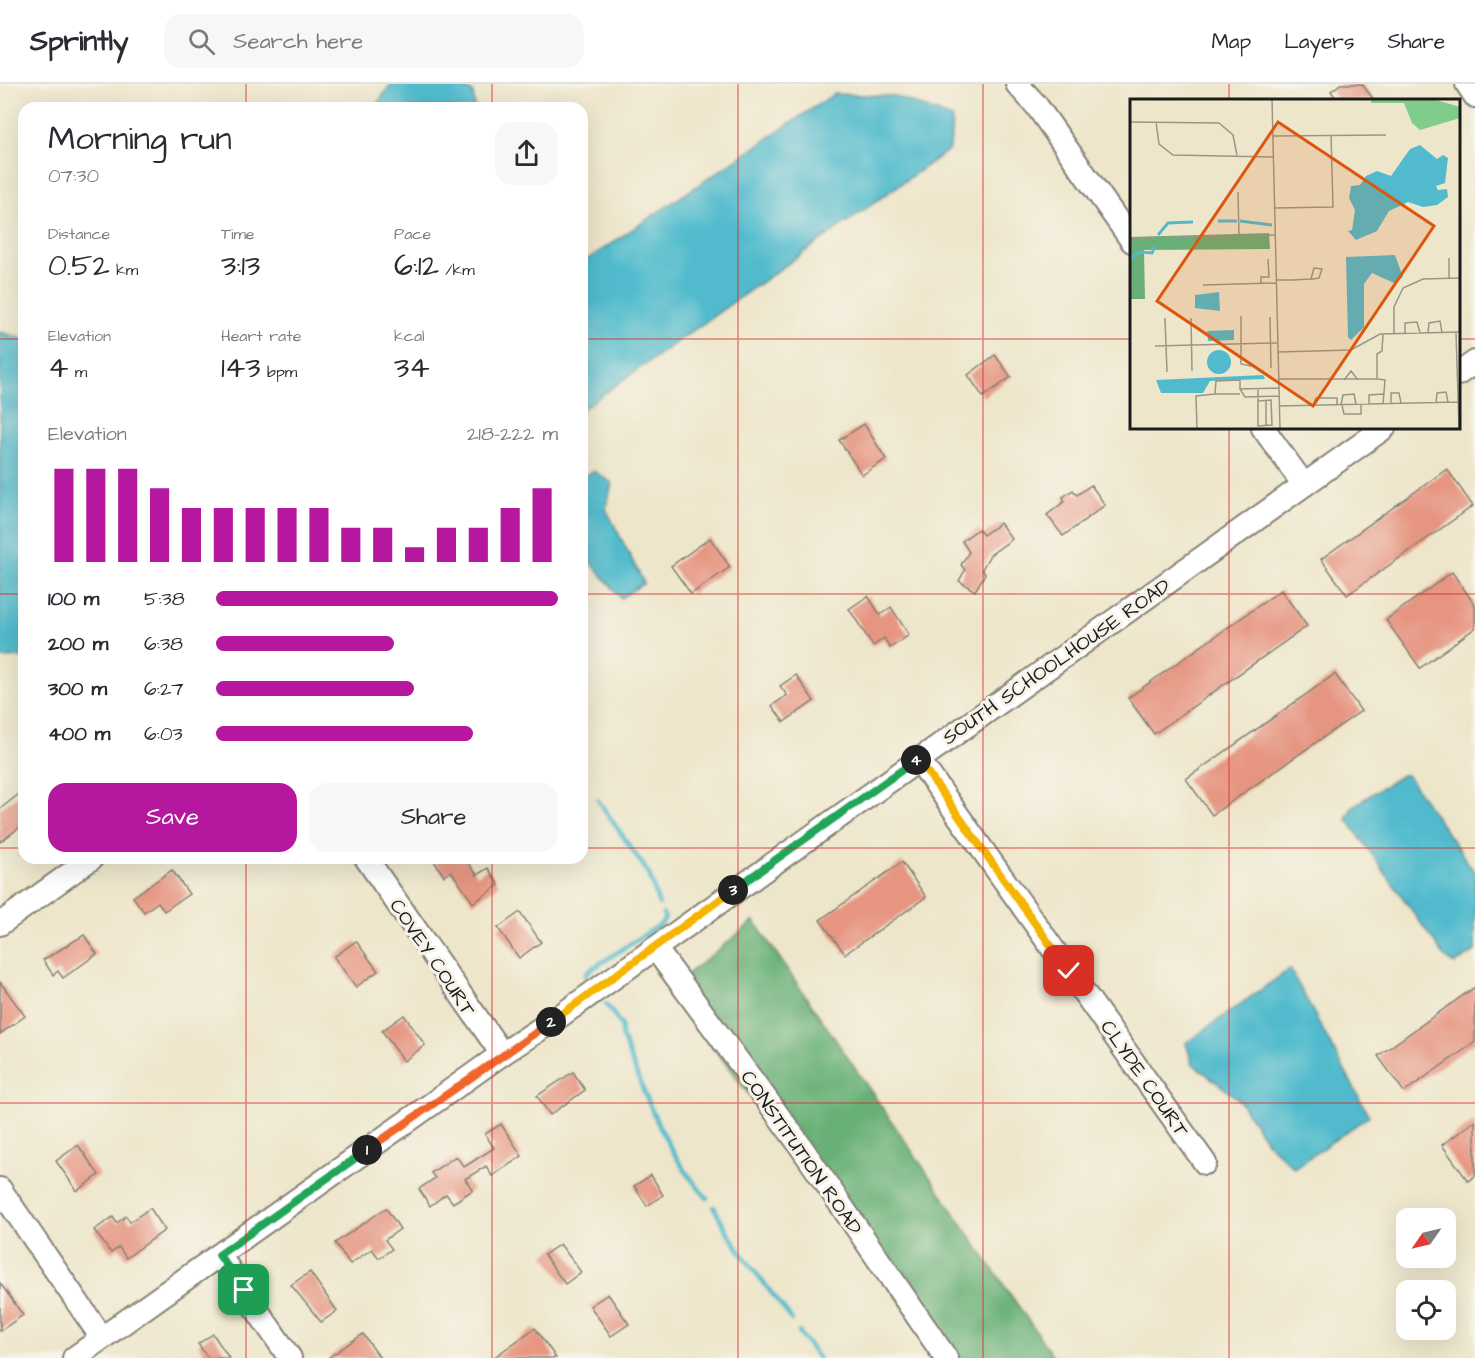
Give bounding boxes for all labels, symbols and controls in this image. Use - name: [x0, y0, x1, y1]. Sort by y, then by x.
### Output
- search box: [164, 14, 584, 68]
- text: Sprintly: [30, 22, 128, 61]
- icon: search: [185, 25, 218, 58]
- text: Search here: [233, 26, 363, 57]
- text: Map: [1211, 27, 1251, 56]
- text: Layers: [1284, 27, 1354, 56]
- text: Share: [1387, 27, 1445, 56]
- inset map: [1130, 99, 1460, 429]
- text: Morning run: [48, 116, 232, 162]
- button: share: [495, 122, 558, 185]
- text: 07:30: [48, 162, 99, 190]
- text: Distance: [48, 223, 110, 245]
- text: Time: [221, 223, 255, 245]
- text: Pace: [394, 223, 431, 245]
- text: 0.52: [48, 245, 110, 287]
- text: 3:13: [221, 245, 260, 287]
- text: 6:12: [394, 245, 439, 287]
- text: km: [110, 259, 138, 281]
- text: /km: [439, 259, 475, 281]
- text: Elevation: [48, 325, 111, 347]
- text: Heart rate: [221, 325, 301, 347]
- text: kcal: [394, 325, 425, 347]
- text: 4: [48, 347, 68, 389]
- text: 143: [221, 347, 261, 389]
- text: 34: [394, 347, 430, 389]
- text: m: [68, 361, 87, 383]
- text: bpm: [261, 361, 297, 383]
- text: Elevation: [48, 420, 127, 448]
- text: 218–222 m: [467, 420, 558, 448]
- street label: SOUTH SCHOOLHOUSE ROAD: [937, 572, 1176, 751]
- text: 100 m: [48, 585, 99, 613]
- text: 5:38: [144, 585, 185, 613]
- text: 200 m: [48, 630, 108, 658]
- text: 6:38: [144, 630, 183, 658]
- text: 300 m: [48, 675, 107, 703]
- text: 6:27: [144, 675, 184, 703]
- text: 400 m: [48, 720, 110, 748]
- text: 6:03: [144, 720, 183, 748]
- pin: 4: [901, 745, 931, 775]
- text: 4: [911, 749, 921, 771]
- button: Save: [48, 783, 297, 852]
- button: Share: [309, 783, 558, 852]
- pin: 3: [718, 875, 748, 905]
- text: 3: [729, 879, 737, 901]
- street label: COVEY COURT: [383, 893, 482, 1022]
- pin: [1043, 945, 1094, 996]
- icon: check: [1052, 954, 1085, 987]
- pin: 2: [536, 1007, 566, 1037]
- text: 2: [546, 1011, 556, 1033]
- street label: CLYDE COURT: [1093, 1014, 1195, 1143]
- street label: CONSTITUTION ROAD: [734, 1065, 869, 1240]
- pin: 1: [352, 1135, 382, 1165]
- text: 1: [366, 1139, 368, 1161]
- north arrow: [1396, 1208, 1456, 1268]
- map controls: [1396, 1208, 1456, 1340]
- pin: [218, 1264, 269, 1315]
- icon: arrive: [227, 1273, 260, 1306]
- button: locate: [1396, 1280, 1456, 1340]

